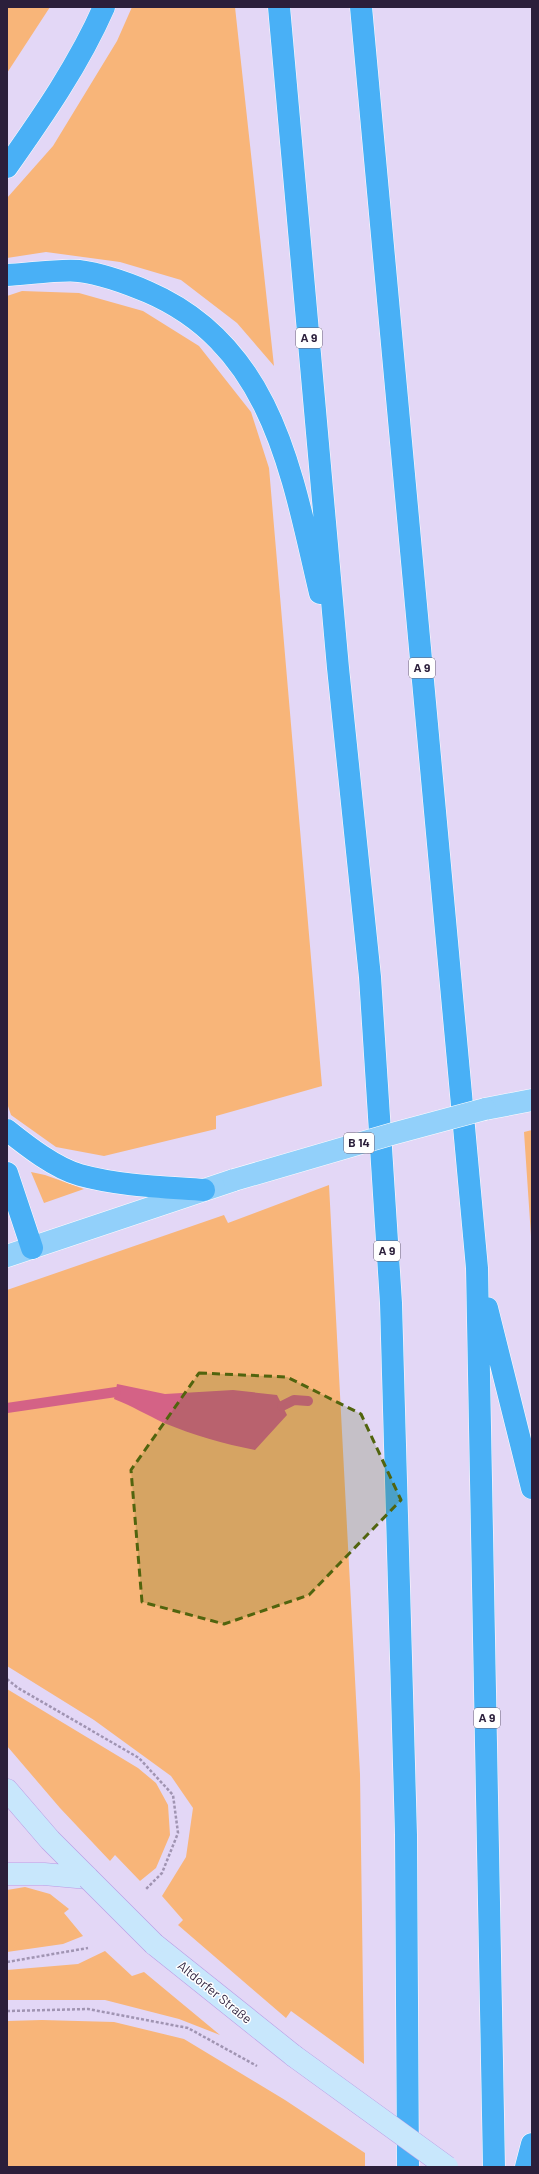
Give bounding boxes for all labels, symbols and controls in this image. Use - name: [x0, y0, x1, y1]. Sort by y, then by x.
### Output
- road number: A 9: [296, 328, 322, 348]
- road number: A 9: [409, 658, 435, 678]
- road number: B 14: [344, 1133, 374, 1153]
- road number: A 9: [374, 1241, 400, 1261]
- road number: A 9: [474, 1708, 500, 1728]
- street label: Altdorfer Straße: [175, 1957, 255, 2027]

